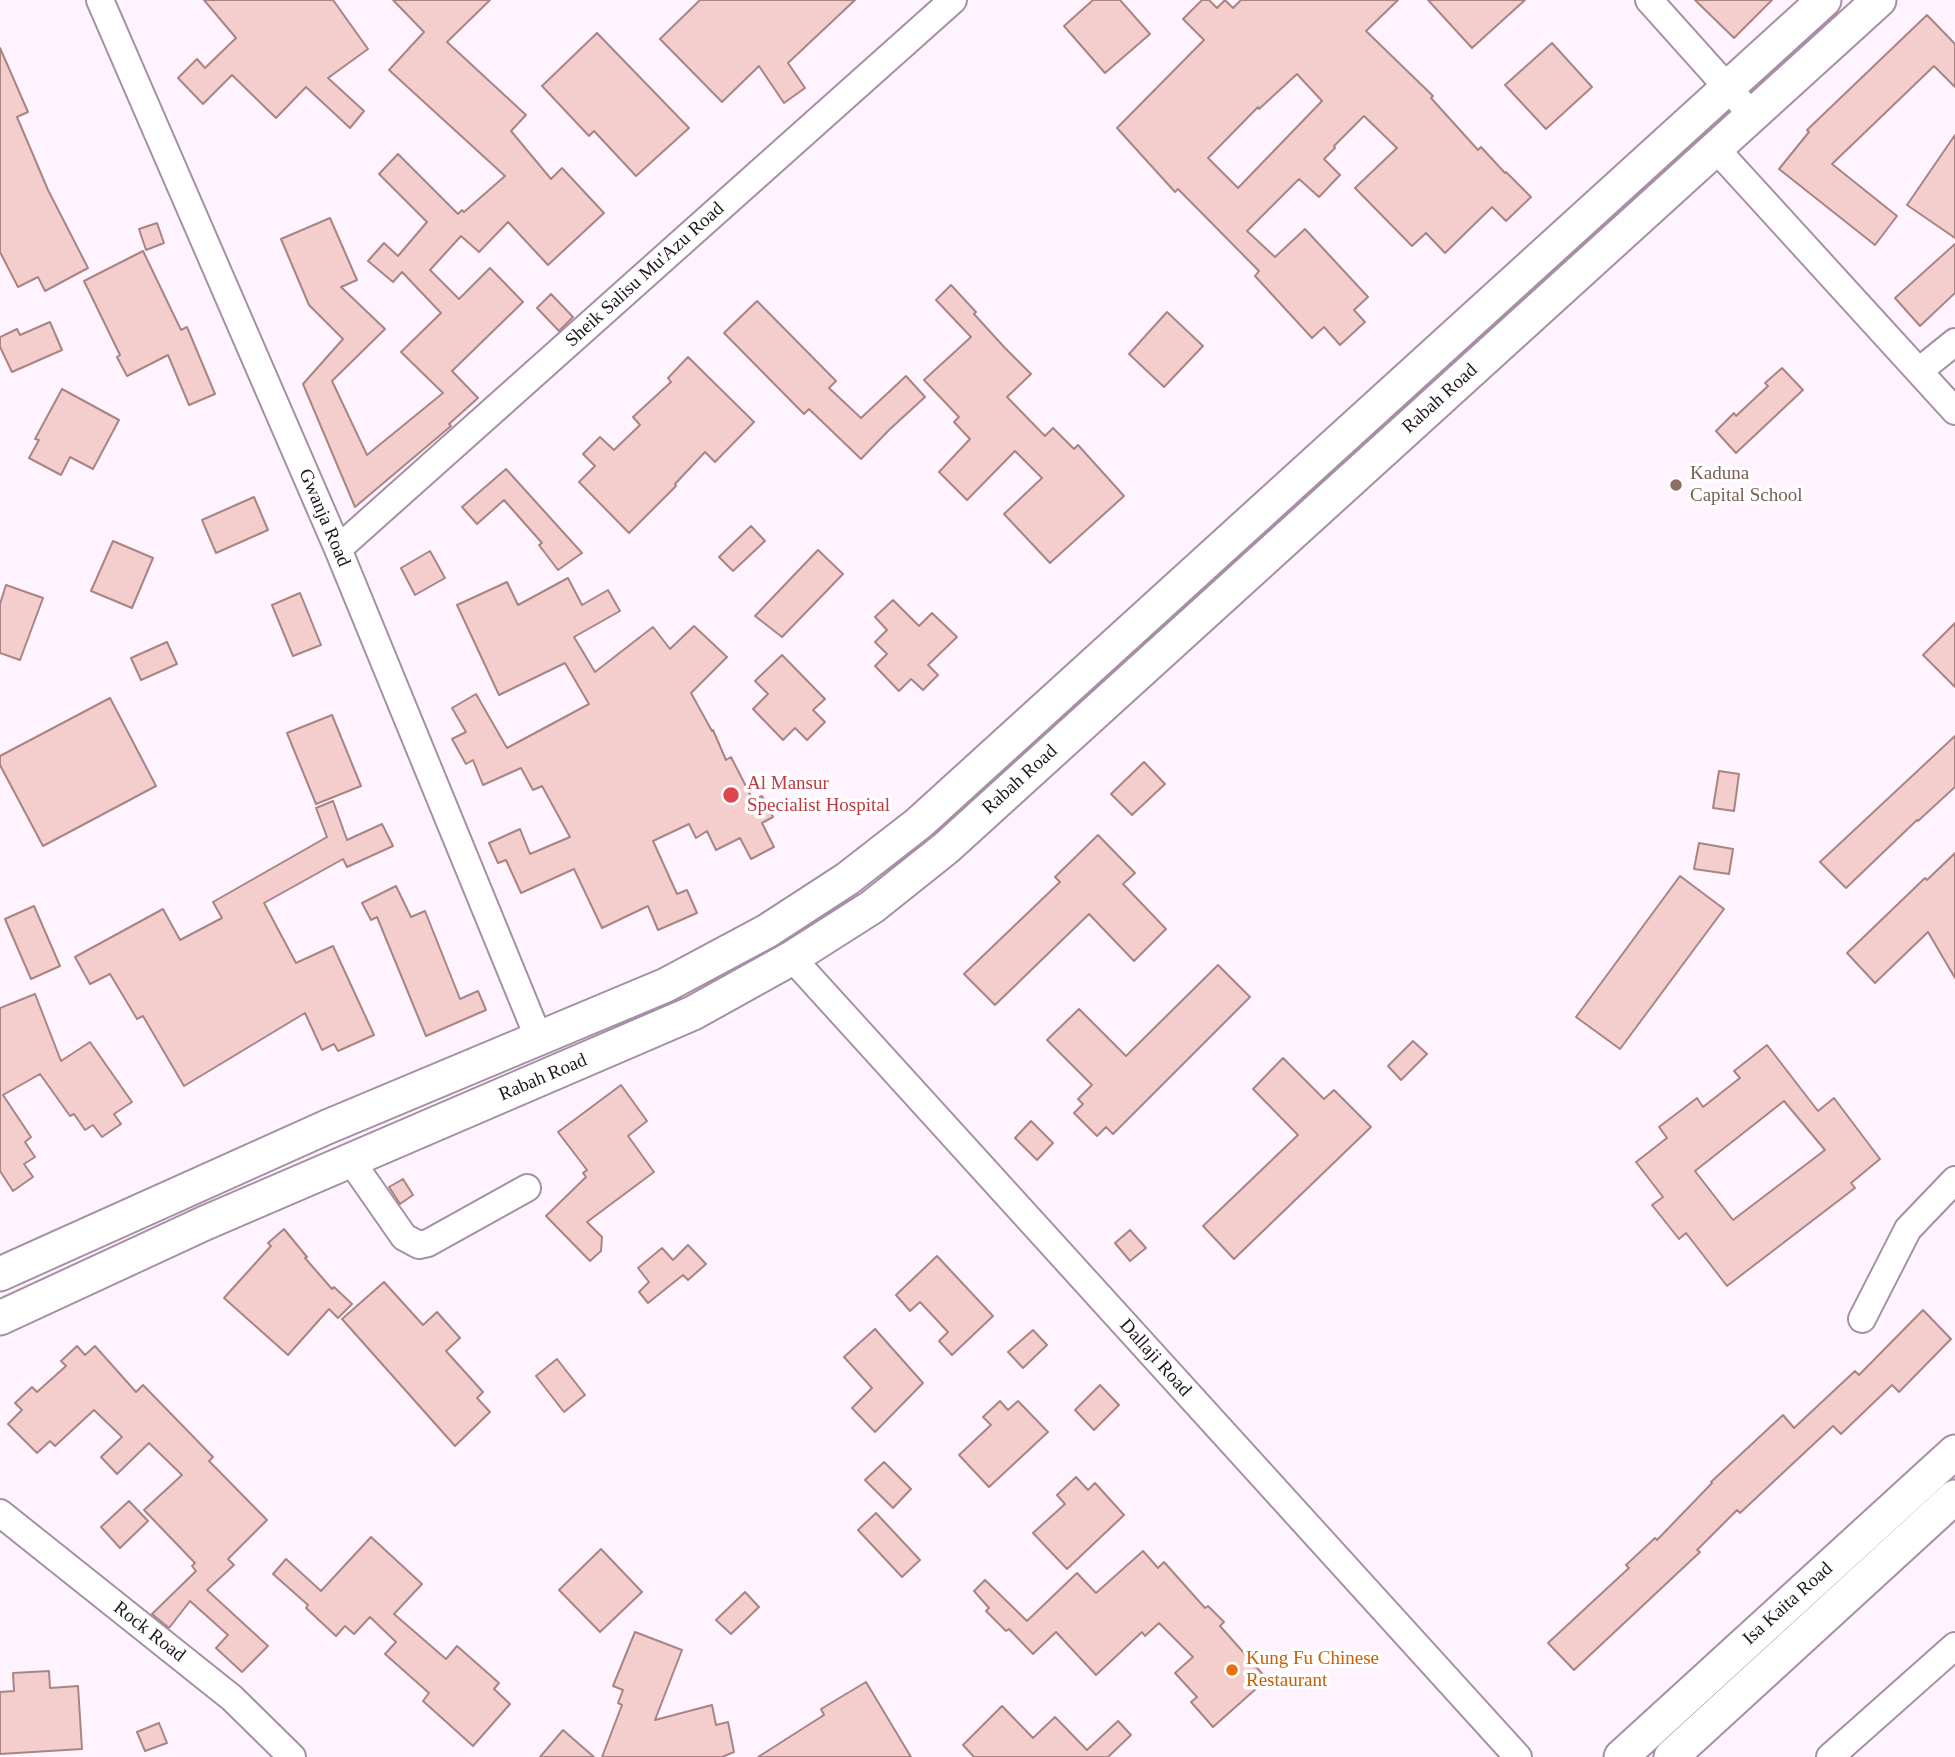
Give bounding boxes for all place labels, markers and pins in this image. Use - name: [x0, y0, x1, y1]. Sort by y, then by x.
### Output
- place label: Kaduna Capital School: [1690, 463, 1802, 507]
- marker: Kaduna Capital School: [1668, 477, 1684, 493]
- place label: Al Mansur Specialist Hospital: [747, 773, 890, 817]
- marker: Al Mansur Specialist Hospital: [721, 785, 741, 805]
- place label: Kung Fu Chinese Restaurant: [1246, 1648, 1379, 1692]
- marker: Kung Fu Chinese Restaurant: [1224, 1662, 1240, 1678]

